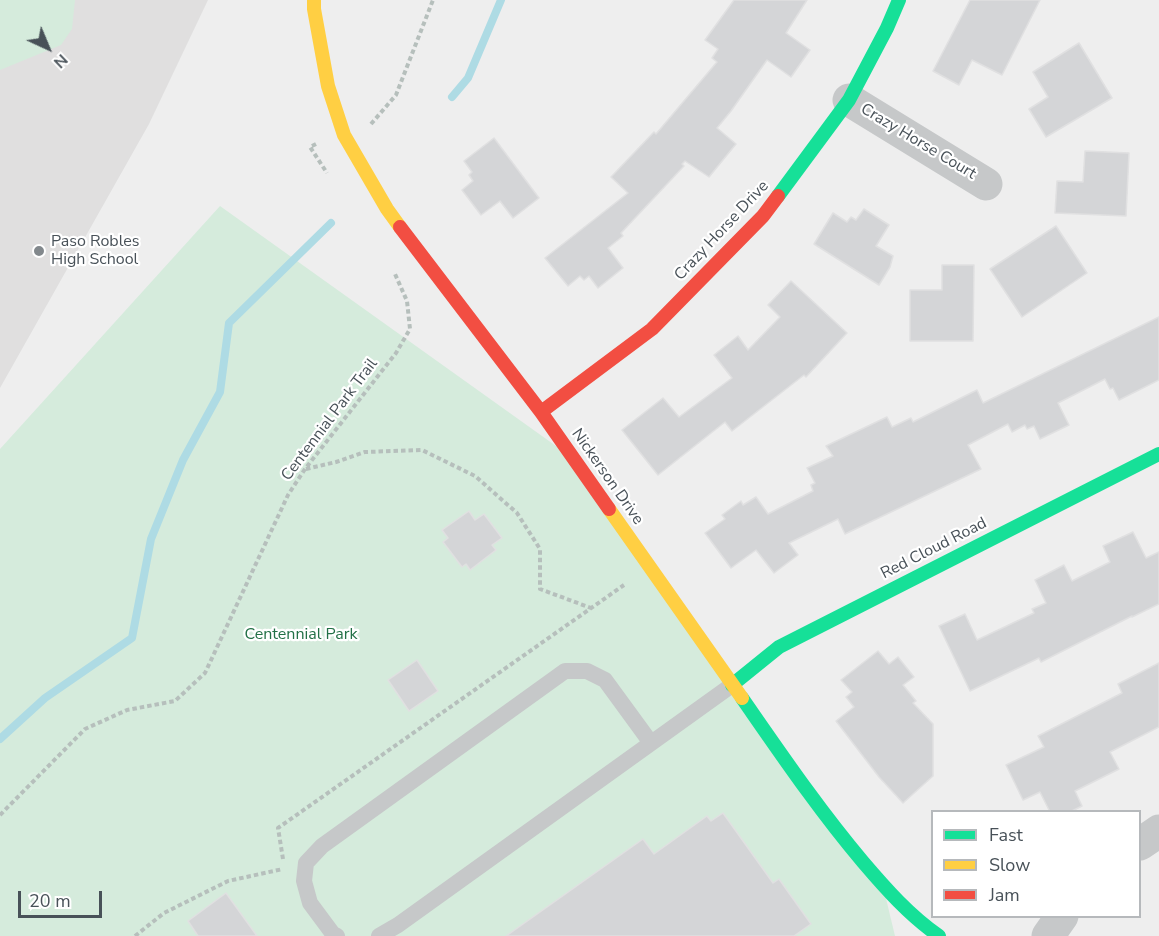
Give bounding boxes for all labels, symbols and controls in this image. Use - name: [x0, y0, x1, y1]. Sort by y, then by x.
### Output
- north arrow: [18, 18, 78, 78]
- text: N: [49, 49, 72, 73]
- street label: Crazy Horse Court: [857, 100, 979, 184]
- street label: Crazy Horse Drive: [671, 177, 773, 285]
- place label: Paso Robles High School: [51, 232, 140, 270]
- marker: Paso Robles High School: [32, 244, 46, 258]
- street label: Centennial Park Trail: [278, 355, 382, 485]
- street label: Nickerson Drive: [567, 425, 647, 529]
- street label: Red Cloud Road: [878, 514, 990, 584]
- park label: Centennial Park: [244, 625, 358, 645]
- legend: [931, 810, 1141, 918]
- text: Fast: [989, 823, 1023, 847]
- text: Slow: [989, 853, 1030, 877]
- scale bar: [21, 879, 105, 917]
- text: Jam: [989, 883, 1020, 907]
- text: 20 m: [29, 889, 71, 913]

